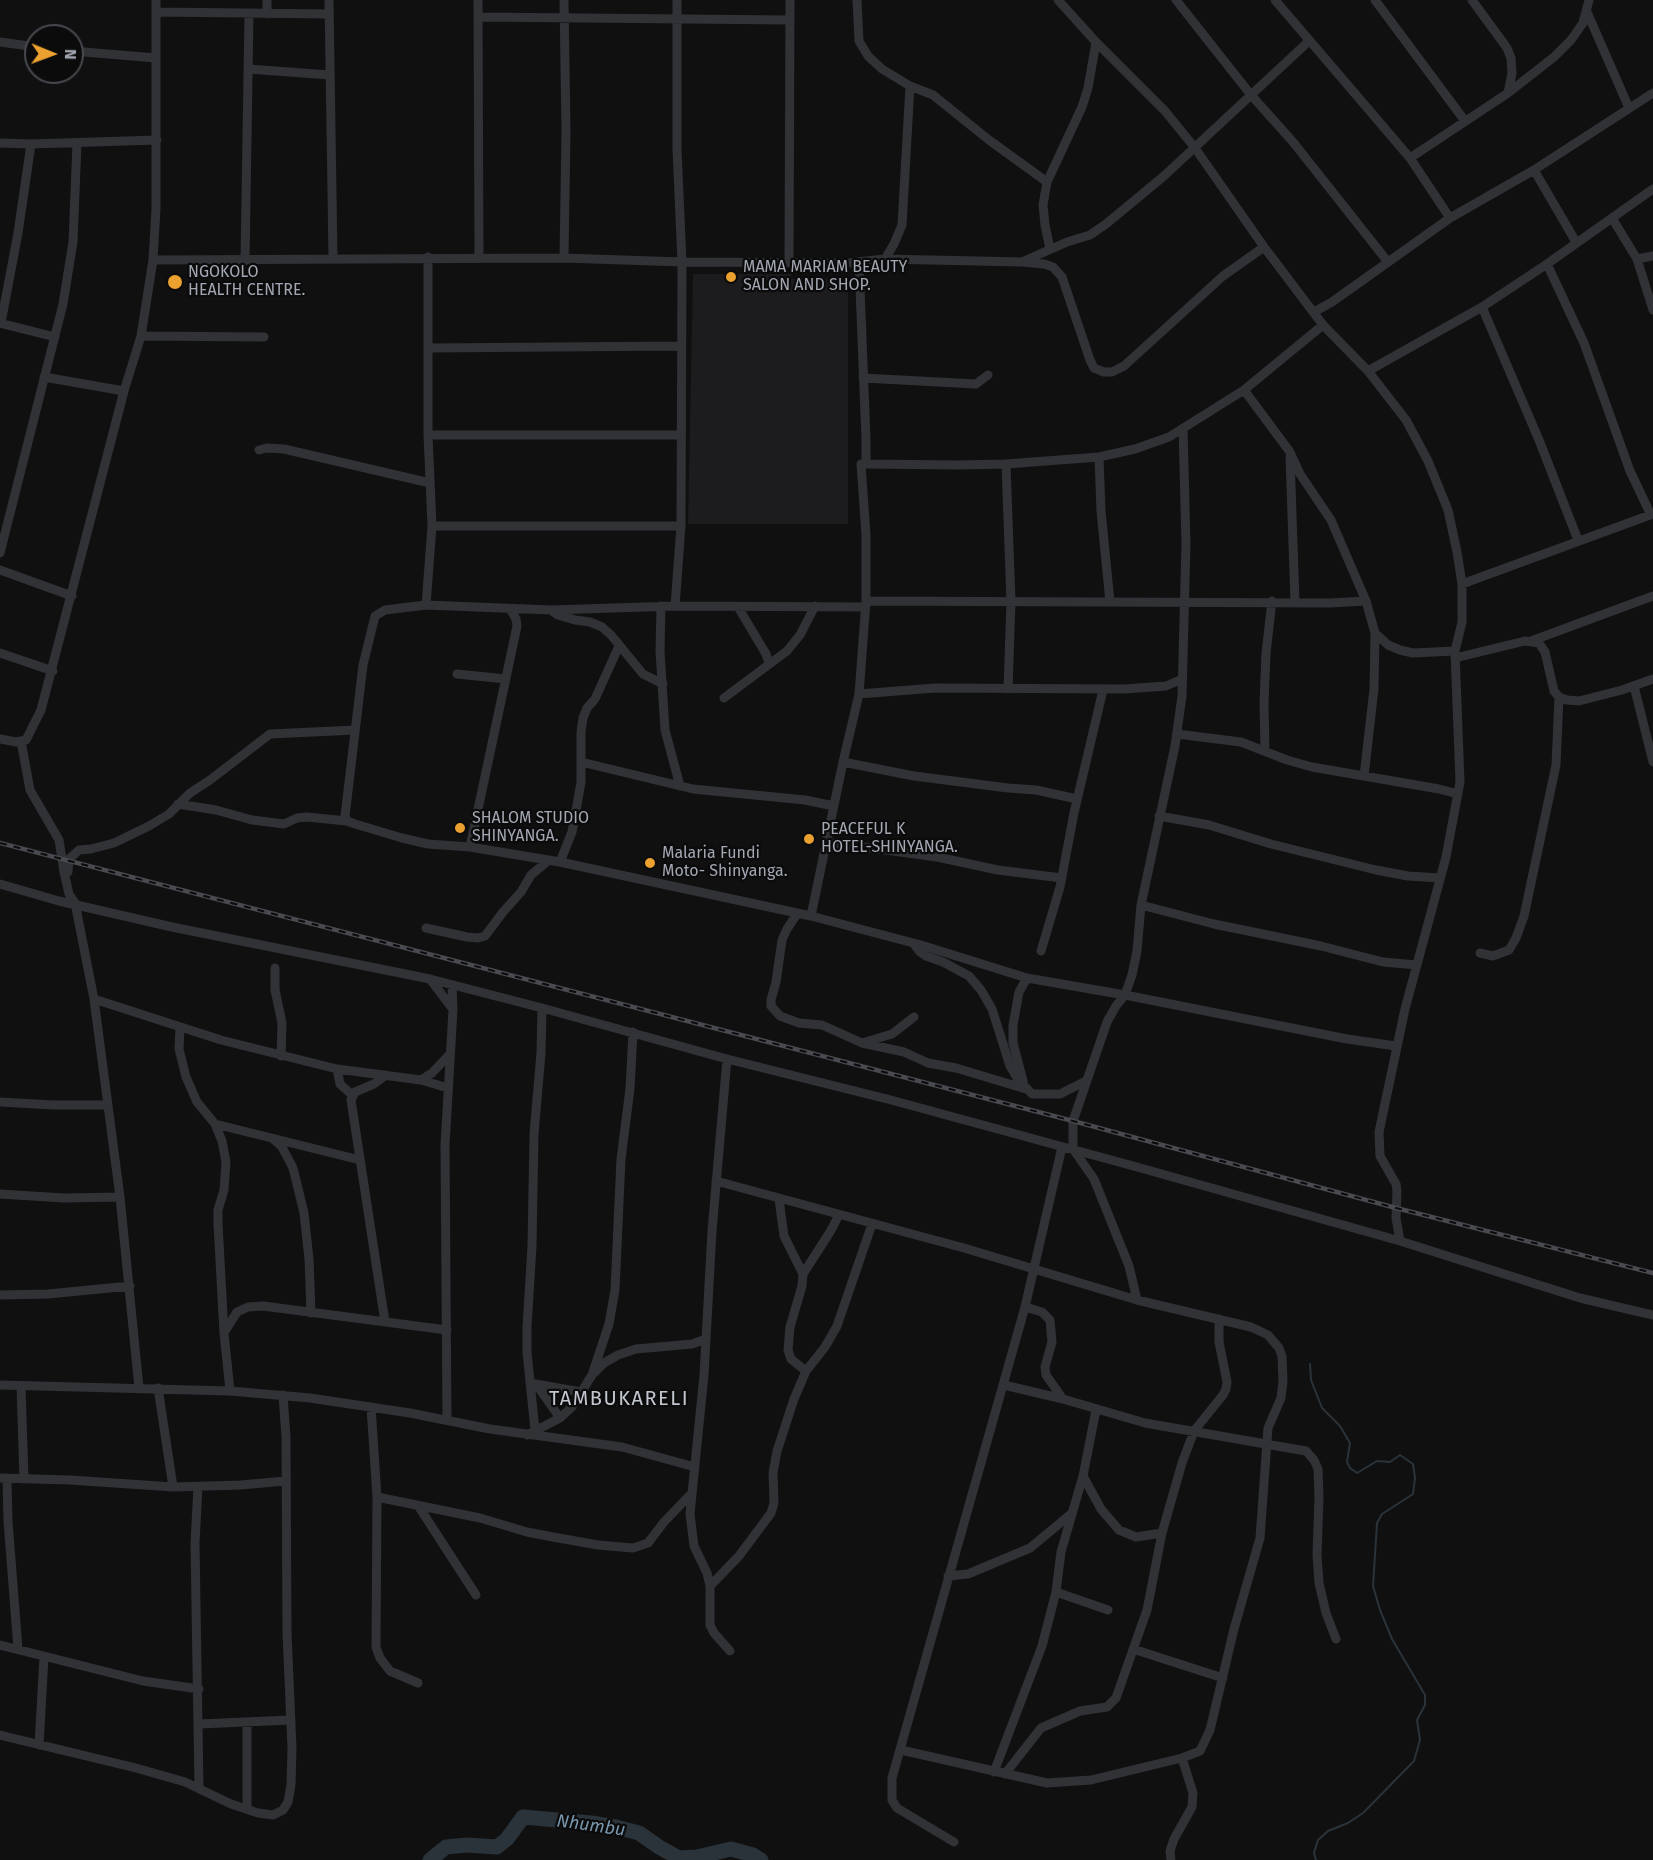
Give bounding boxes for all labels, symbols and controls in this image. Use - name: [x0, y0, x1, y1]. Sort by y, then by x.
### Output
- north arrow: [24, 24, 84, 84]
- text: N: [61, 49, 80, 60]
- place label: MAMA MARIAM BEAUTY SALON AND SHOP.: [743, 258, 907, 296]
- place label: NGOKOLO HEALTH CENTRE.: [188, 263, 305, 301]
- marker: MAMA MARIAM BEAUTY SALON AND SHOP.: [724, 270, 738, 284]
- marker: NGOKOLO HEALTH CENTRE.: [166, 273, 184, 291]
- place label: SHALOM STUDIO SHINYANGA.: [472, 809, 589, 847]
- place label: PEACEFUL K HOTEL-SHINYANGA.: [821, 820, 958, 858]
- marker: SHALOM STUDIO SHINYANGA.: [453, 821, 467, 835]
- marker: PEACEFUL K HOTEL-SHINYANGA.: [802, 832, 816, 846]
- place label: Malaria Fundi Moto- Shinyanga.: [662, 844, 787, 882]
- marker: Malaria Fundi Moto- Shinyanga.: [643, 856, 657, 870]
- district label: TAMBUKARELI: [549, 1387, 689, 1411]
- water label: Nhumbu: [555, 1810, 627, 1842]

